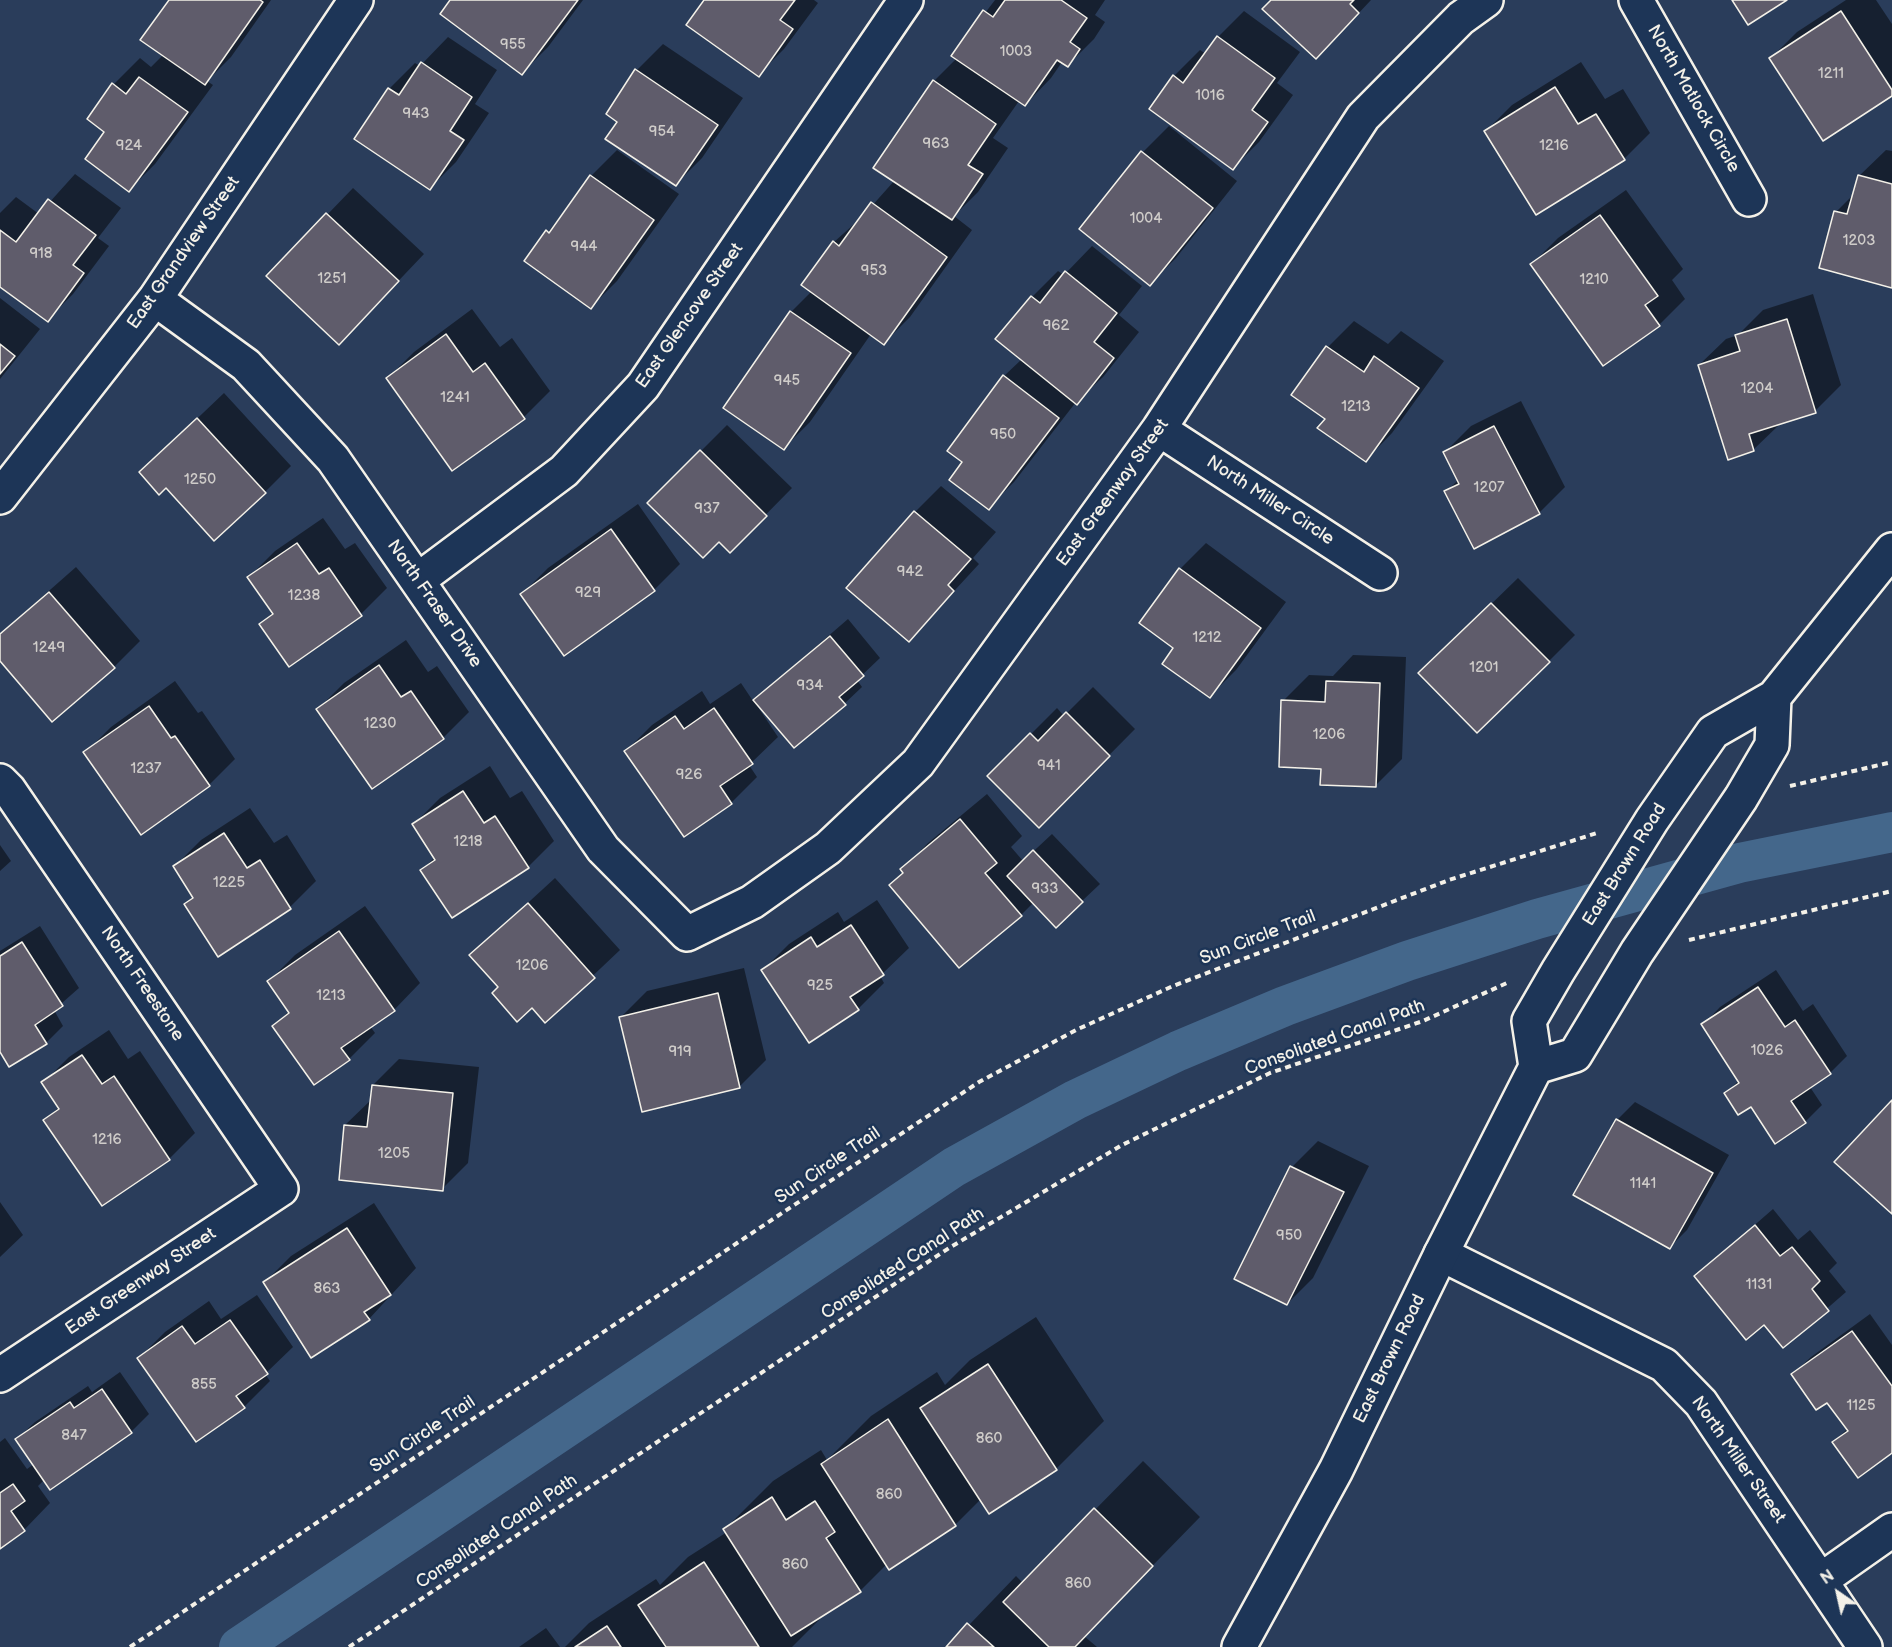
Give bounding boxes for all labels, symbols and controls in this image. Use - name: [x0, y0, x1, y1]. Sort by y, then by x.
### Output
- street label: North Matlock Circle: [1642, 21, 1744, 177]
- house number: 955: [500, 36, 526, 54]
- house number: 1003: [1000, 43, 1032, 61]
- house number: 1211: [1818, 65, 1844, 83]
- house number: 1016: [1195, 87, 1225, 105]
- house number: 943: [402, 105, 430, 123]
- house number: 954: [649, 123, 675, 141]
- house number: 963: [922, 135, 950, 153]
- house number: 924: [116, 137, 142, 155]
- house number: 1216: [1539, 137, 1569, 155]
- street label: East Grandview Street: [123, 172, 245, 334]
- house number: 1004: [1130, 210, 1162, 228]
- house number: 1203: [1843, 232, 1875, 250]
- house number: 944: [571, 238, 597, 256]
- street label: East Glencove Street: [632, 239, 748, 393]
- house number: 918: [29, 245, 53, 263]
- house number: 953: [861, 262, 887, 280]
- house number: 1251: [317, 270, 347, 288]
- house number: 1210: [1579, 271, 1609, 289]
- house number: 962: [1043, 317, 1069, 335]
- house number: 945: [774, 372, 800, 390]
- house number: 1204: [1741, 380, 1773, 398]
- house number: 1241: [440, 389, 470, 407]
- house number: 1213: [1341, 398, 1371, 416]
- street label: East Greenway Street: [1052, 415, 1174, 571]
- house number: 950: [990, 426, 1016, 444]
- street label: North Miller Circle: [1202, 452, 1338, 550]
- house number: 1250: [184, 471, 216, 489]
- house number: 1207: [1474, 479, 1504, 497]
- house number: 937: [694, 500, 720, 518]
- street label: North Fraser Drive: [382, 536, 486, 672]
- house number: 942: [897, 563, 923, 581]
- house number: 929: [575, 584, 601, 602]
- house number: 1238: [288, 587, 320, 605]
- house number: 1212: [1192, 629, 1222, 647]
- house number: 1249: [33, 639, 65, 657]
- house number: 1201: [1469, 659, 1499, 677]
- house number: 934: [796, 677, 824, 695]
- house number: 1230: [364, 715, 396, 733]
- house number: 1206: [1313, 726, 1345, 744]
- house number: 941: [1037, 757, 1061, 775]
- house number: 1237: [131, 760, 161, 778]
- house number: 926: [676, 766, 702, 784]
- street label: East Brown Road: [1579, 800, 1671, 930]
- house number: 1218: [454, 833, 482, 851]
- house number: 1225: [213, 874, 245, 892]
- house number: 933: [1031, 880, 1059, 898]
- street label: Sun Circle Trail: [1197, 906, 1319, 970]
- street label: North Freestone: [96, 922, 188, 1046]
- house number: 1206: [516, 957, 548, 975]
- house number: 925: [807, 977, 833, 995]
- house number: 1213: [316, 987, 346, 1005]
- street label: Consoliated Canal Path: [1242, 995, 1428, 1081]
- house number: 1026: [1751, 1042, 1783, 1060]
- house number: 919: [668, 1043, 692, 1061]
- street label: Sun Circle Trail: [771, 1123, 885, 1209]
- house number: 1216: [92, 1131, 122, 1149]
- house number: 1205: [378, 1145, 410, 1163]
- house number: 1141: [1630, 1175, 1656, 1193]
- street label: Consoliated Canal Path: [817, 1203, 989, 1325]
- street label: East Greenway Street: [62, 1224, 220, 1340]
- house number: 950: [1276, 1227, 1302, 1245]
- house number: 1131: [1746, 1276, 1772, 1294]
- house number: 863: [313, 1280, 341, 1298]
- street label: East Brown Road: [1349, 1291, 1431, 1427]
- house number: 855: [191, 1376, 217, 1394]
- street label: Sun Circle Trail: [366, 1392, 480, 1478]
- street label: North Miller Street: [1686, 1392, 1790, 1528]
- house number: 1125: [1846, 1397, 1876, 1415]
- house number: 847: [61, 1427, 87, 1445]
- house number: 860: [976, 1430, 1002, 1448]
- street label: Consoliated Canal Path: [412, 1470, 582, 1594]
- house number: 860: [876, 1486, 902, 1504]
- house number: 860: [782, 1556, 808, 1574]
- north arrow: [1808, 1563, 1868, 1623]
- text: N: [1817, 1566, 1838, 1589]
- house number: 860: [1065, 1575, 1091, 1593]

